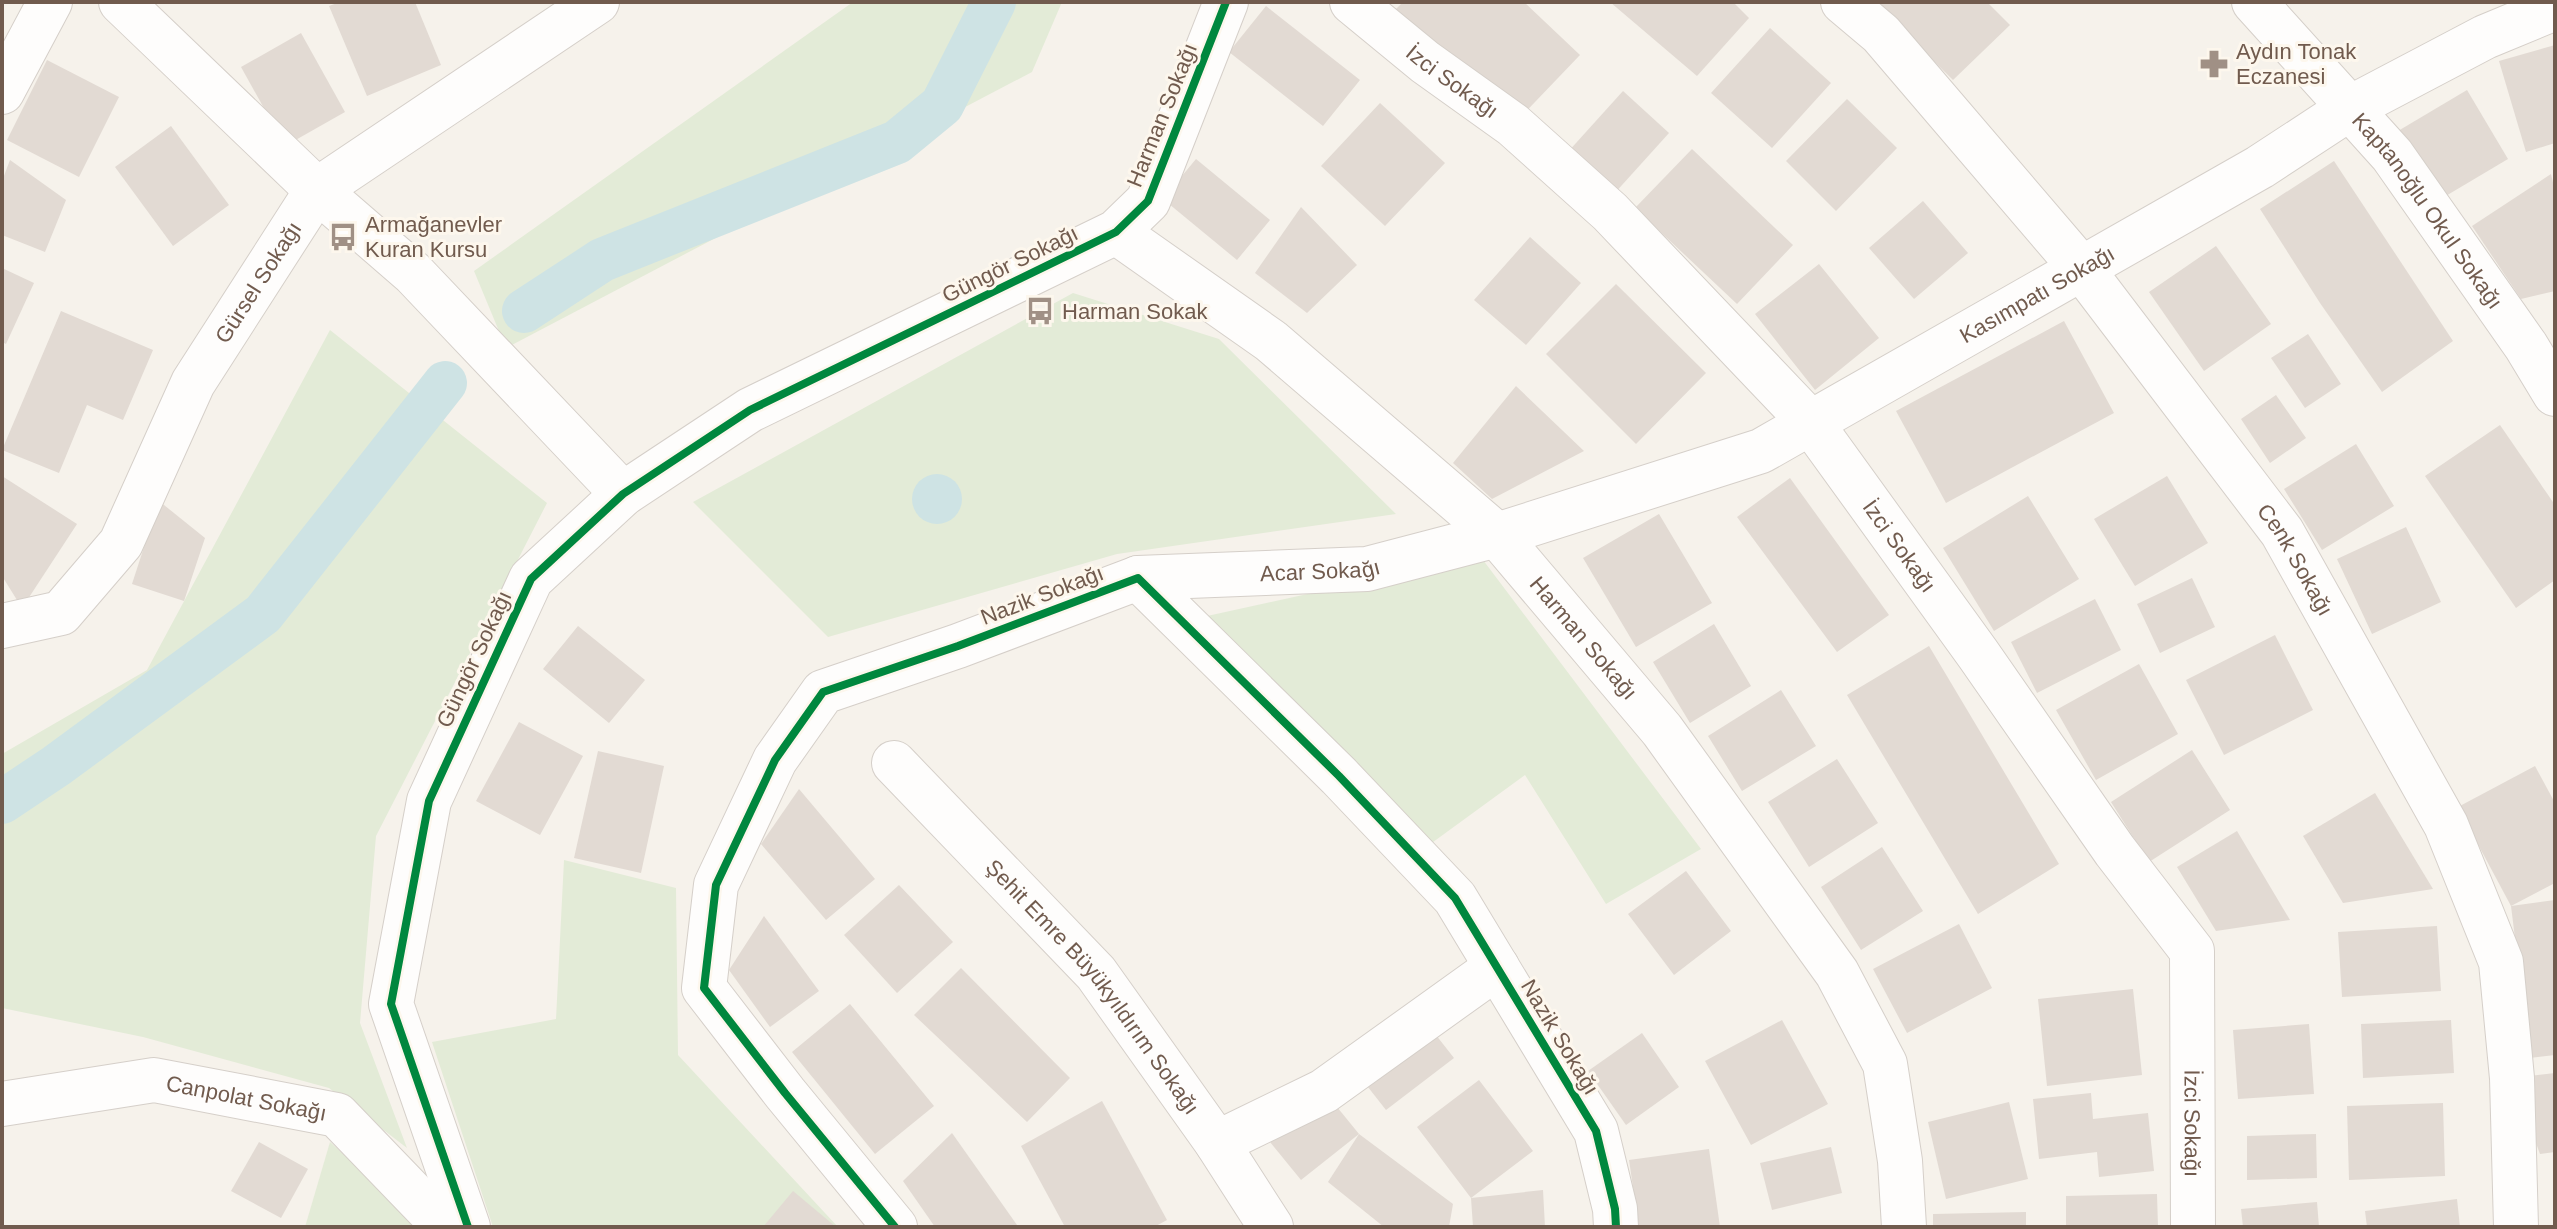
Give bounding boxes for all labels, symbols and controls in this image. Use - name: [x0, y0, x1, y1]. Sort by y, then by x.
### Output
- street label: Harman Sokağı: [1122, 39, 1202, 191]
- street label: İzci Sokağı: [1401, 39, 1503, 123]
- place label: Aydın Tonak Eczanesi: [2236, 39, 2357, 89]
- pharmacy icon: Aydın Tonak Eczanesi: [2199, 49, 2229, 79]
- street label: Kaptanoğlu Okul Sokağı: [2347, 107, 2508, 313]
- place label: Armağanevler Kuran Kursu: [365, 212, 502, 262]
- street label: Gürsel Sokağı: [210, 217, 306, 348]
- street label: Güngör Sokağı: [938, 220, 1082, 308]
- bus stop icon: Armağanevler Kuran Kursu: [328, 222, 358, 252]
- street label: Kasımpatı Sokağı: [1955, 240, 2119, 348]
- bus stop icon: Harman Sokak: [1025, 296, 1055, 326]
- place label: Harman Sokak: [1062, 299, 1209, 324]
- street label: İzci Sokağı: [1858, 495, 1941, 597]
- street label: Cenk Sokağı: [2252, 499, 2339, 620]
- street label: Acar Sokağı: [1259, 554, 1383, 586]
- street label: Nazik Sokağı: [977, 560, 1107, 630]
- street label: Harman Sokağı: [1525, 571, 1643, 704]
- street label: Güngör Sokağı: [431, 587, 517, 731]
- street label: Şehit Emre Büyükyıldırım Sokağı: [981, 854, 1205, 1119]
- street label: Nazik Sokağı: [1516, 975, 1604, 1099]
- street label: İzci Sokağı: [2180, 1069, 2205, 1177]
- street label: Canpolat Sokağı: [164, 1070, 329, 1125]

